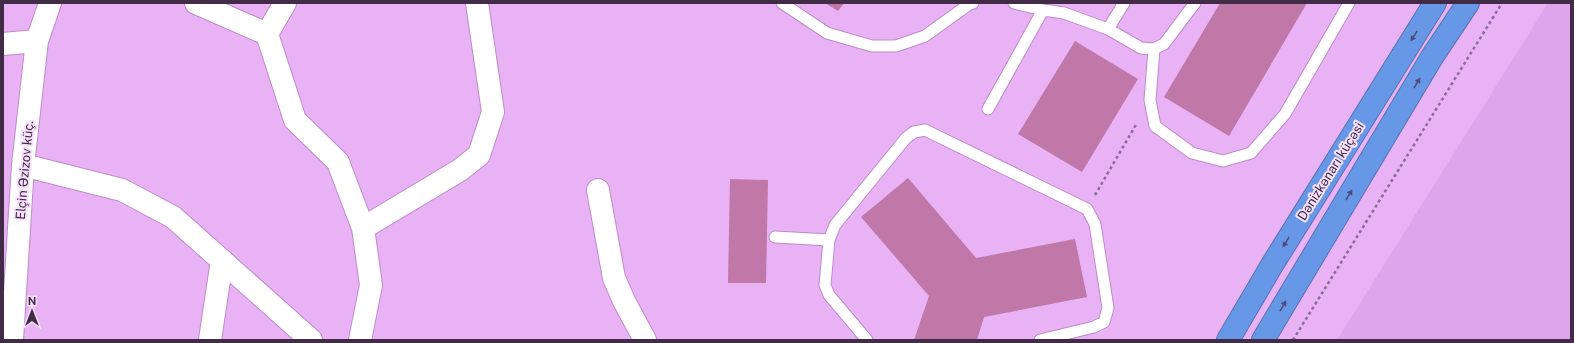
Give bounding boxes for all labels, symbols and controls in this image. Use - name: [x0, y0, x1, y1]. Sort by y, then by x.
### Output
- one-way arrow: [1410, 31, 1418, 41]
- one-way arrow: [1413, 77, 1420, 89]
- street label: Elçin Əzizov küç.: [13, 120, 36, 220]
- street label: Dənizkənarı küçəsi: [1294, 120, 1367, 223]
- one-way arrow: [1346, 189, 1353, 201]
- one-way arrow: [1283, 236, 1290, 248]
- north arrow: [12, 291, 52, 331]
- text: N: [28, 295, 36, 307]
- one-way arrow: [1279, 300, 1286, 312]

